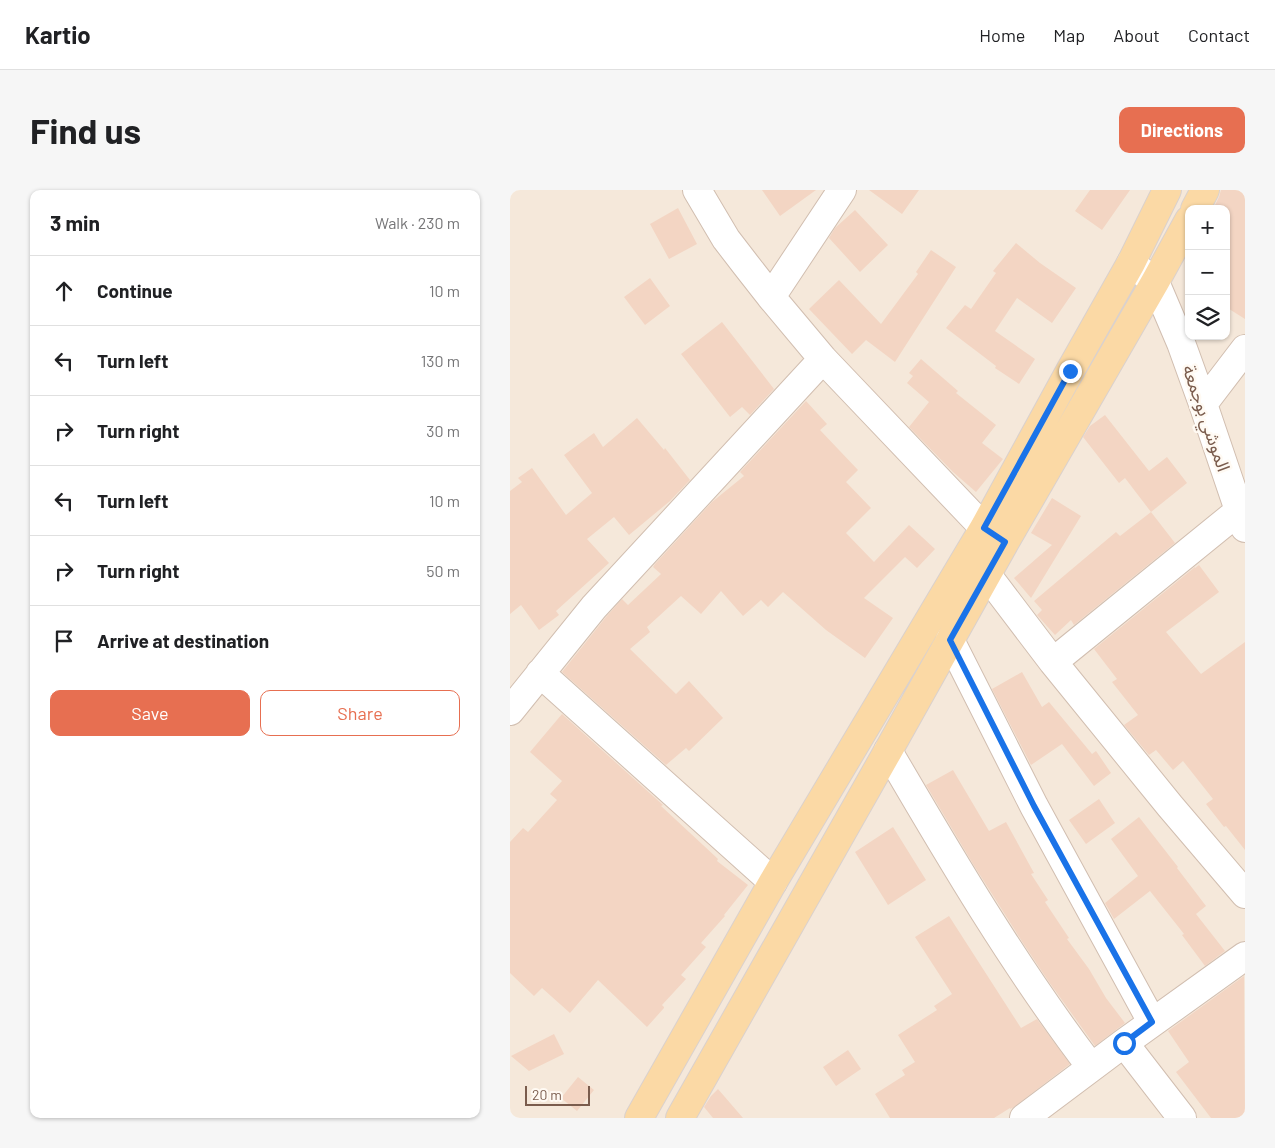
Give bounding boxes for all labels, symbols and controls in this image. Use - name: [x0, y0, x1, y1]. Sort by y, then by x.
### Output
- text: Kartio: [25, 20, 91, 49]
- text: Home: [979, 24, 1025, 46]
- text: Map: [1053, 24, 1085, 46]
- text: About: [1113, 24, 1160, 46]
- text: Contact: [1188, 24, 1250, 46]
- button: Directions: [1119, 107, 1245, 153]
- text: Find us: [30, 109, 141, 151]
- map controls: [1185, 205, 1230, 340]
- button: +: [1185, 205, 1230, 250]
- text: 3 min: [50, 210, 100, 235]
- text: Walk · 230 m: [375, 213, 460, 232]
- button: −: [1185, 250, 1230, 295]
- icon: ahead: [50, 277, 78, 305]
- text: Continue: [97, 279, 173, 302]
- text: 10 m: [429, 281, 460, 300]
- button: layers: [1185, 295, 1230, 340]
- icon: left: [50, 347, 78, 375]
- text: Turn left: [97, 349, 168, 372]
- text: 130 m: [421, 351, 460, 370]
- route end: [1059, 360, 1082, 383]
- street label: الموشي بوجمعة: [1175, 362, 1236, 475]
- icon: right: [50, 417, 78, 445]
- text: Turn right: [97, 419, 179, 442]
- text: 30 m: [426, 421, 460, 440]
- icon: left: [50, 487, 78, 515]
- text: Turn left: [97, 489, 168, 512]
- text: 10 m: [429, 491, 460, 510]
- icon: right: [50, 557, 78, 585]
- text: Turn right: [97, 559, 179, 582]
- text: 50 m: [426, 561, 460, 580]
- icon: arrive: [50, 627, 78, 655]
- text: Arrive at destination: [97, 629, 269, 652]
- button: Save: [50, 690, 250, 736]
- button: Share: [260, 690, 460, 736]
- route start: [1113, 1032, 1136, 1055]
- scale bar: [525, 1083, 590, 1106]
- text: 20 m: [532, 1086, 562, 1103]

